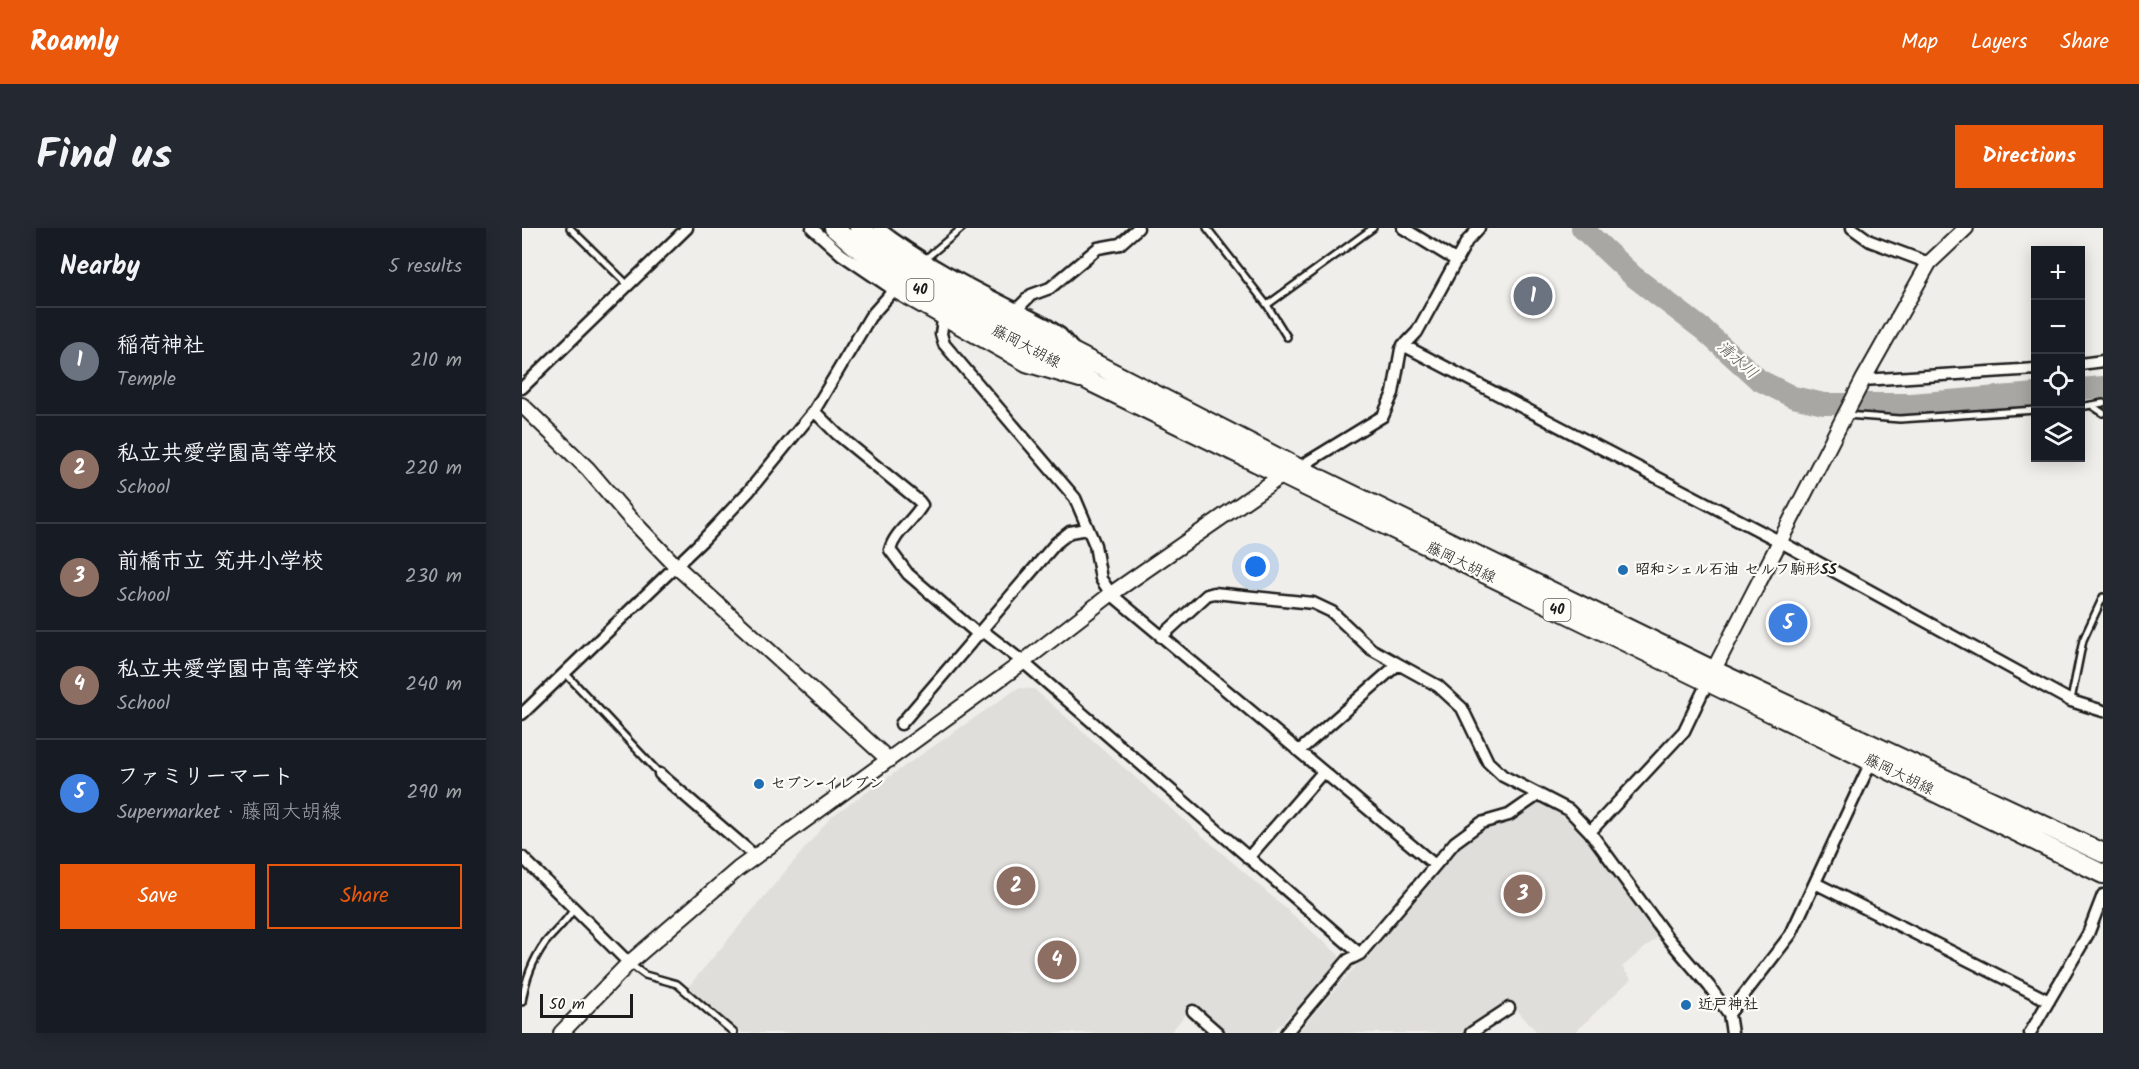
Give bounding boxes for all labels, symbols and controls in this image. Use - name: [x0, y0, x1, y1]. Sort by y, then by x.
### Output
- text: Roamly: [30, 20, 119, 65]
- text: Map: [1901, 26, 1938, 59]
- text: Layers: [1971, 26, 2027, 59]
- text: Share: [2060, 26, 2109, 59]
- text: Find us: [36, 123, 172, 190]
- button: Directions: [1955, 125, 2103, 188]
- text: Nearby: [60, 246, 140, 288]
- map controls: [2031, 246, 2085, 462]
- button: +: [2031, 246, 2085, 300]
- text: 5 results: [388, 251, 462, 283]
- pin: 1: [1514, 274, 1552, 318]
- road number: 40: [906, 279, 934, 301]
- button: −: [2031, 300, 2085, 354]
- street label: 藤岡大胡線: [987, 319, 1065, 375]
- text: 稲荷神社: [117, 329, 205, 364]
- water label: 清水川: [1711, 335, 1763, 385]
- text: 1: [76, 345, 83, 377]
- text: 210 m: [410, 345, 462, 377]
- button: locate: [2031, 354, 2085, 408]
- text: Temple: [117, 364, 176, 396]
- button: layers: [2031, 408, 2085, 462]
- text: 私立共愛学園高等学校: [117, 437, 337, 472]
- text: 2: [74, 453, 85, 485]
- text: 220 m: [405, 453, 462, 485]
- text: School: [117, 472, 170, 504]
- street label: 藤岡大胡線: [1422, 536, 1500, 590]
- text: 前橋市立 笂井小学校: [117, 545, 323, 580]
- your location: [1241, 552, 1270, 581]
- place label: 昭和シェル石油 セルフ駒形SS: [1635, 558, 1837, 582]
- text: 3: [74, 561, 85, 593]
- text: 230 m: [405, 561, 462, 593]
- marker: 昭和シェル石油 セルフ駒形SS: [1616, 563, 1630, 577]
- text: School: [117, 580, 170, 612]
- road number: 40: [1544, 599, 1570, 621]
- pin: 5: [1768, 600, 1808, 646]
- text: 私立共愛学園中高等学校: [117, 653, 359, 688]
- text: 4: [74, 669, 85, 701]
- text: 240 m: [405, 669, 462, 701]
- text: School: [117, 688, 170, 720]
- street label: 藤岡大胡線: [1860, 748, 1938, 802]
- text: ファミリーマート: [117, 760, 294, 795]
- place label: セブン-イレブン: [771, 772, 884, 796]
- text: 5: [74, 777, 85, 809]
- text: 290 m: [407, 777, 462, 809]
- marker: セブン-イレブン: [752, 777, 766, 791]
- text: Supermarket · 藤岡大胡線: [117, 797, 341, 829]
- button: Save: [60, 864, 255, 929]
- button: Share: [267, 864, 462, 929]
- pin: 2: [996, 864, 1036, 908]
- pin: 3: [1504, 872, 1542, 916]
- pin: 4: [1038, 938, 1076, 982]
- scale bar: [540, 991, 633, 1018]
- text: 50 m: [549, 992, 585, 1017]
- place label: 近戸神社: [1698, 993, 1758, 1017]
- marker: 近戸神社: [1679, 998, 1693, 1012]

